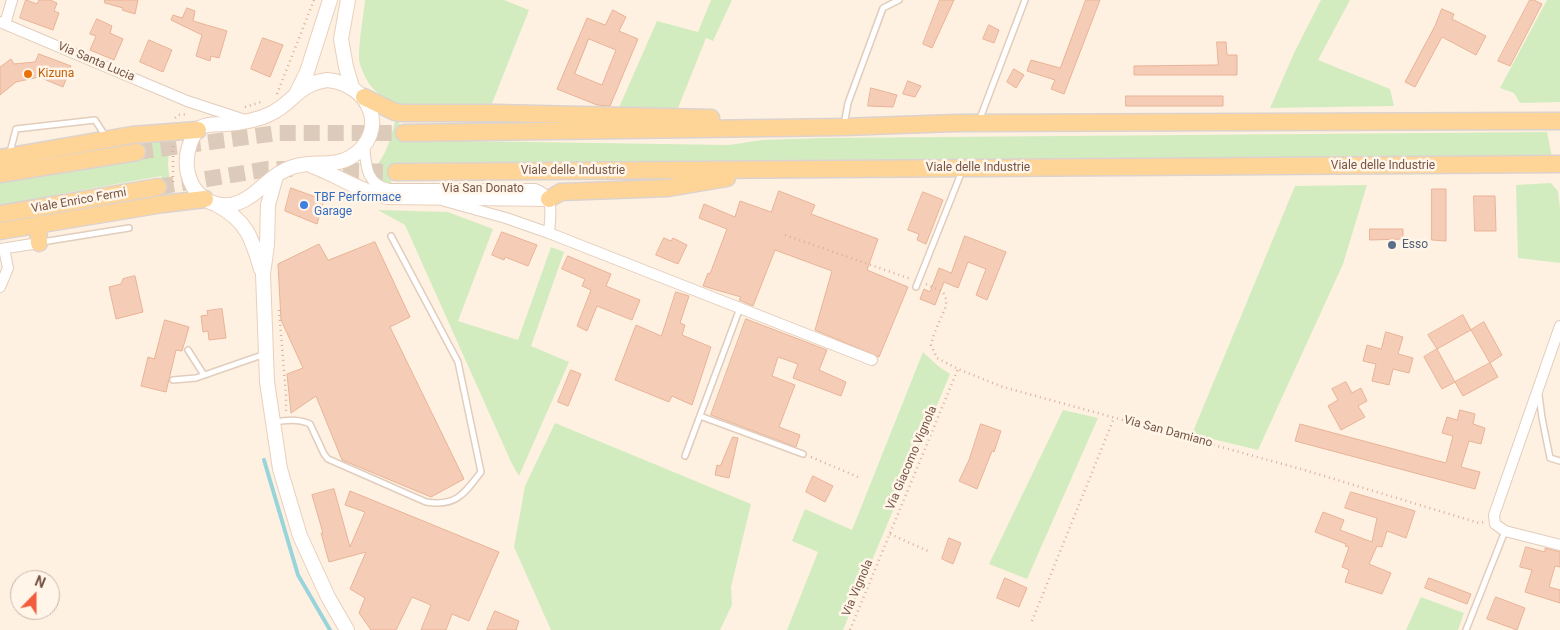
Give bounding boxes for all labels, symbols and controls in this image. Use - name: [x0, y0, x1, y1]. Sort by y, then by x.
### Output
- street label: Via Santa Lucia: [55, 39, 137, 85]
- place label: Kizuna: [38, 67, 74, 81]
- marker: Kizuna: [22, 68, 34, 80]
- street label: Viale delle Industrie: [1331, 159, 1435, 173]
- street label: Viale delle Industrie: [926, 161, 1030, 175]
- street label: Viale delle Industrie: [521, 164, 625, 178]
- street label: Via San Donato: [442, 182, 524, 196]
- street label: Viale Enrico Fermi: [30, 186, 128, 216]
- place label: TBF Performace Garage: [314, 191, 401, 219]
- marker: TBF Performace Garage: [298, 199, 310, 211]
- place label: Esso: [1402, 238, 1428, 252]
- marker: Esso: [1386, 239, 1398, 251]
- street label: Via Giacomo Vignola: [884, 404, 940, 512]
- street label: Via San Damiano: [1122, 413, 1214, 451]
- street label: Via Vignola: [840, 557, 876, 619]
- north arrow: [10, 570, 60, 620]
- text: N: [33, 573, 48, 591]

